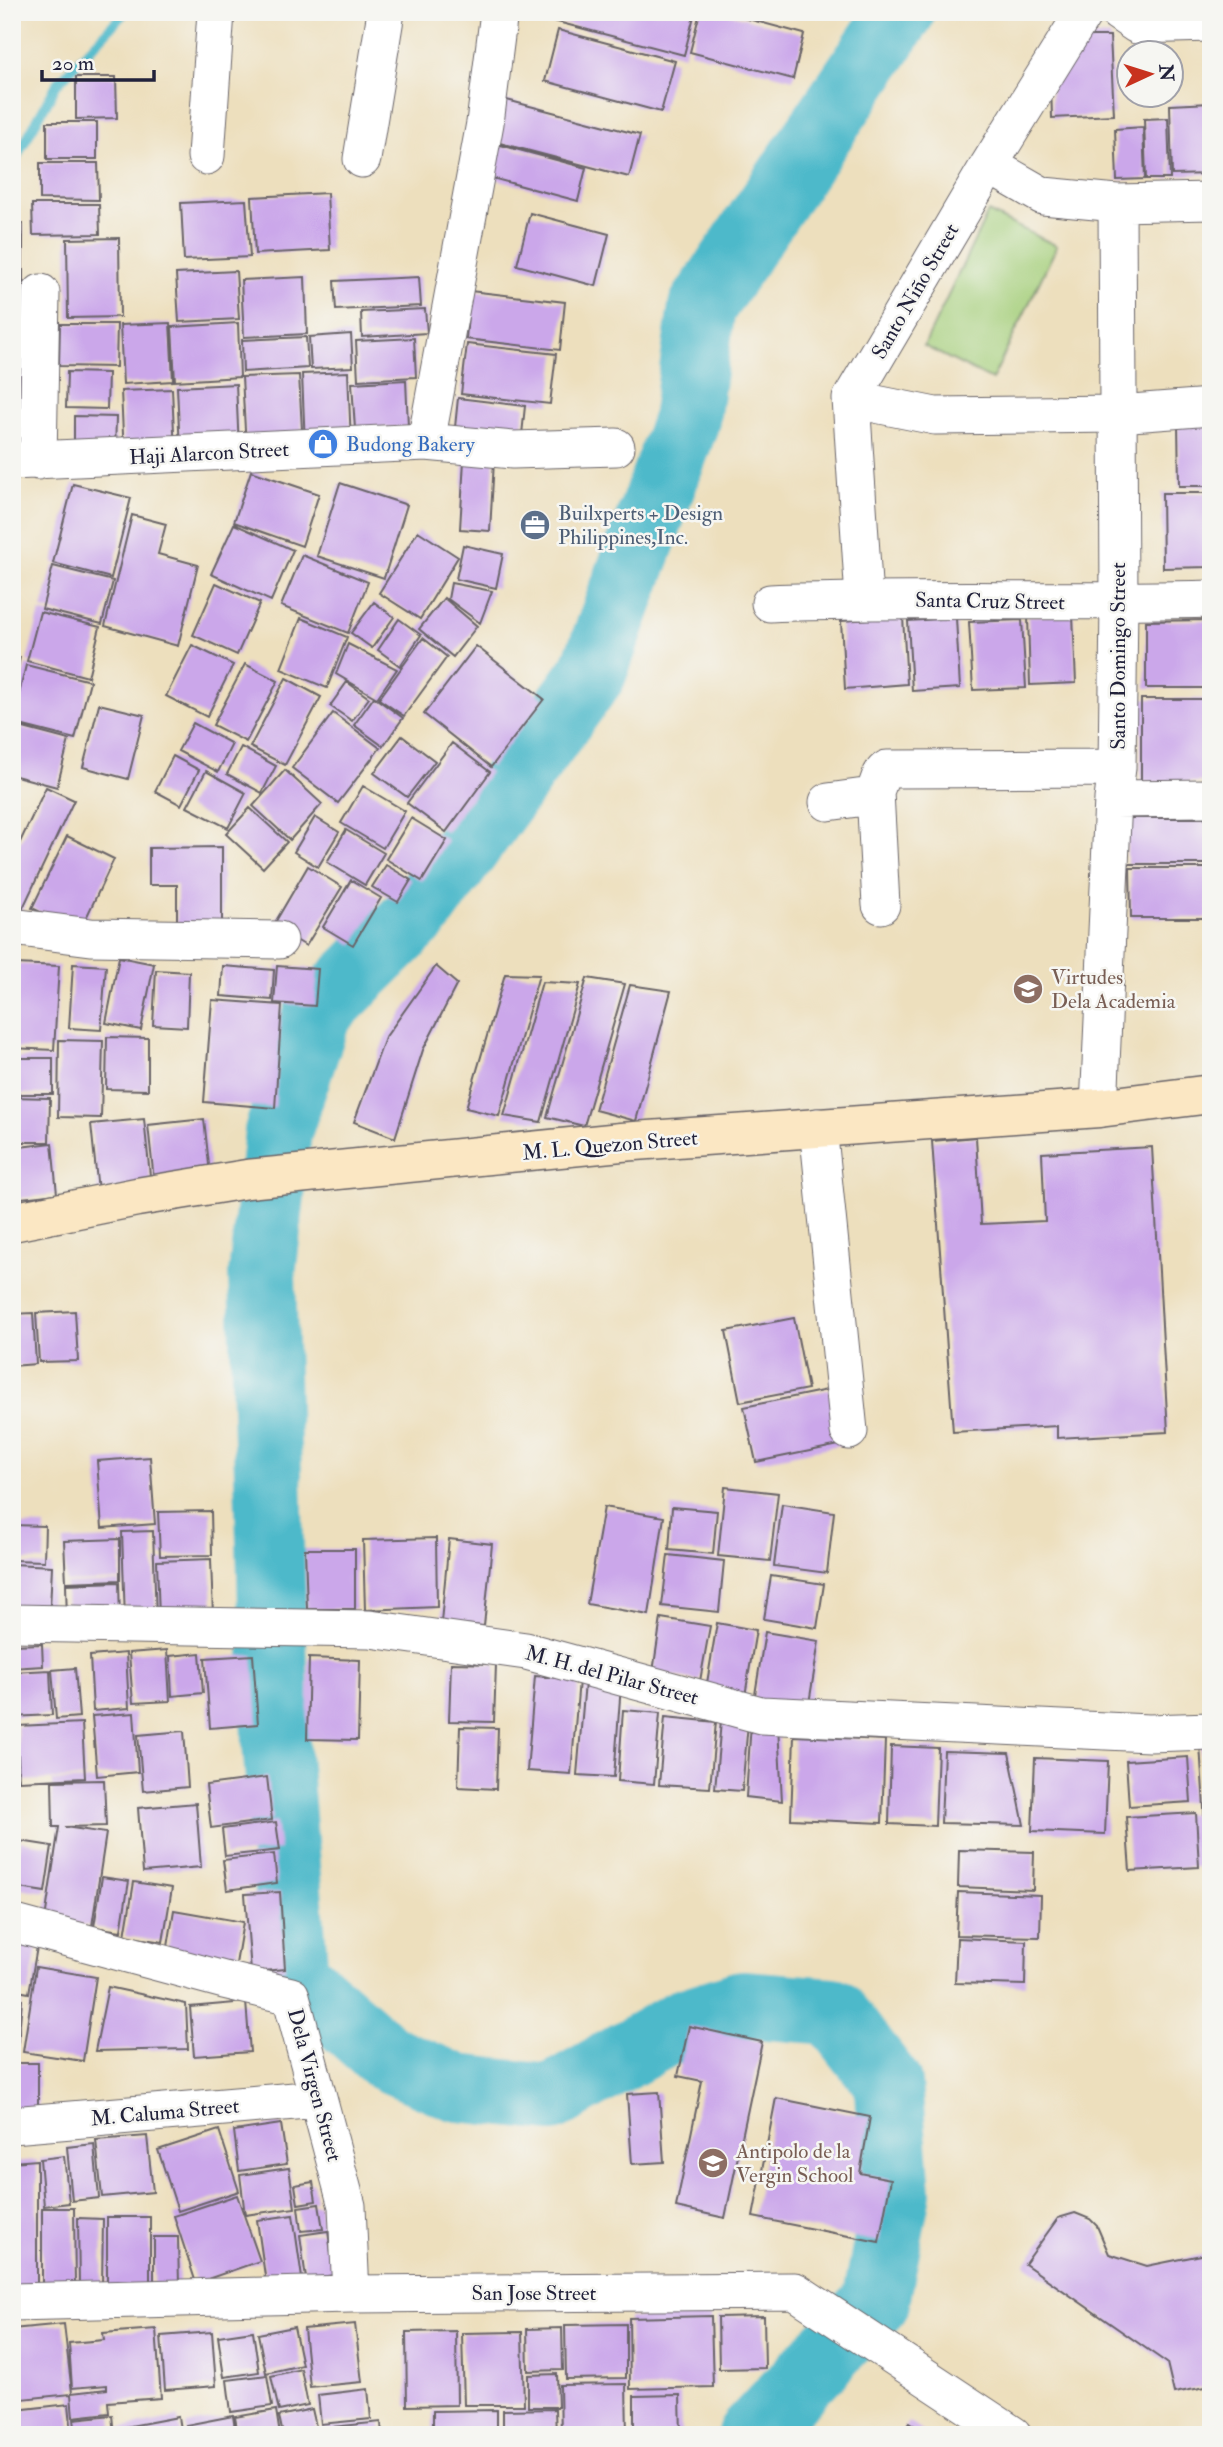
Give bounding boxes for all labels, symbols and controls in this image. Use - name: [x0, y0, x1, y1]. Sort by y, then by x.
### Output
- scale bar: [42, 38, 154, 82]
- north arrow: [1114, 38, 1184, 108]
- text: 20 m: [52, 50, 94, 77]
- text: N: [1153, 63, 1179, 83]
- street label: Santo Niño Street: [866, 218, 965, 364]
- shop icon: Budong Bakery: [306, 427, 340, 461]
- place label: Budong Bakery: [346, 431, 475, 458]
- street label: Haji Alarcon Street: [128, 436, 290, 471]
- place label: Builxperts + Design Philippines,Inc.: [558, 500, 723, 551]
- office icon: Builxperts + Design Philippines,Inc.: [518, 508, 552, 542]
- street label: Santo Domingo Street: [1105, 562, 1132, 750]
- street label: Santa Cruz Street: [915, 587, 1065, 616]
- place label: Virtudes Dela Academia: [1051, 964, 1176, 1015]
- school or university icon: Virtudes Dela Academia: [1011, 972, 1045, 1006]
- street label: M. L. Quezon Street: [521, 1124, 699, 1167]
- street label: M. H. del Pilar Street: [522, 1639, 702, 1712]
- street label: Dela Virgen Street: [281, 2006, 348, 2165]
- street label: M. Caluma Street: [90, 2093, 241, 2132]
- place label: Antipolo de la Vergin School: [735, 2138, 854, 2189]
- school or university icon: Antipolo de la Vergin School: [696, 2146, 730, 2180]
- street label: San Jose Street: [472, 2280, 597, 2307]

